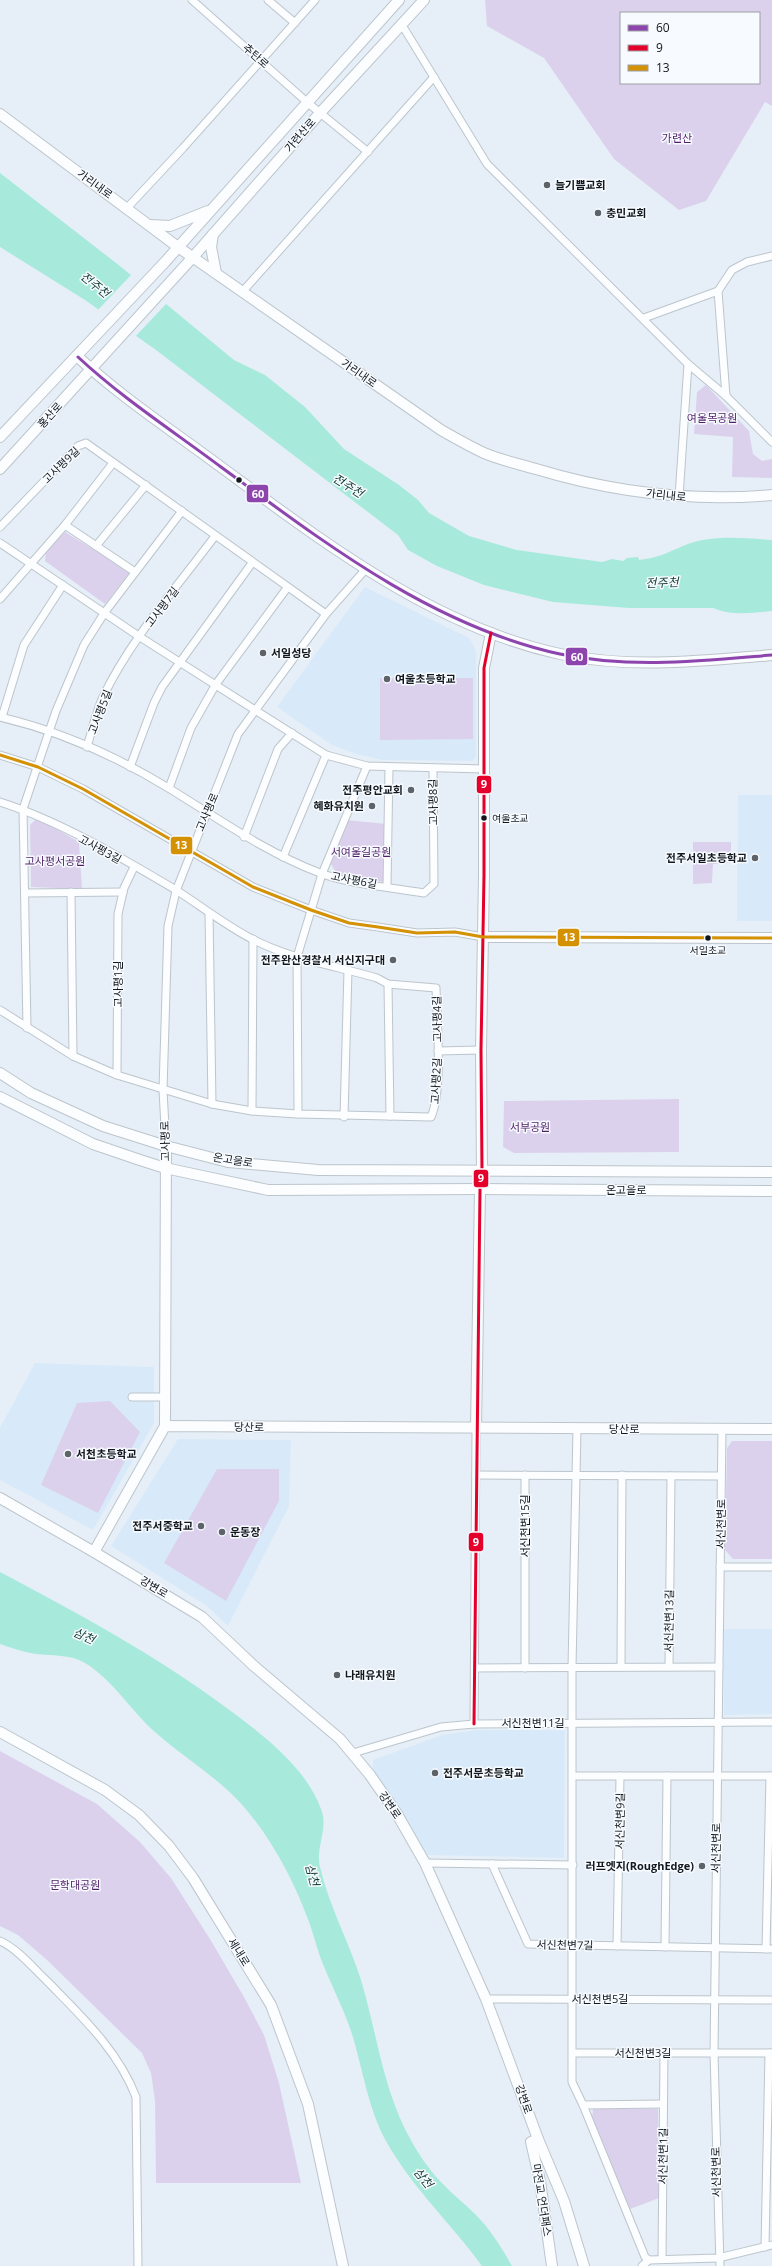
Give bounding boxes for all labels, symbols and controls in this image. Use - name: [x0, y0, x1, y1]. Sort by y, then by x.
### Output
- legend: [620, 12, 760, 84]
- text: 60: [656, 19, 670, 36]
- text: 9: [656, 39, 663, 56]
- street label: 추탄로: [240, 40, 273, 71]
- text: 13: [656, 59, 670, 76]
- street label: 가련산로: [281, 114, 319, 155]
- park label: 가련산: [662, 130, 692, 145]
- street label: 가리내로: [75, 166, 116, 202]
- place label: 늘기쁨교회: [555, 177, 606, 192]
- marker: 늘기쁨교회: [542, 180, 552, 190]
- place label: 충민교회: [606, 205, 646, 220]
- marker: 충민교회: [593, 208, 603, 218]
- water label: 전주천: [77, 268, 115, 303]
- street label: 가리내로: [338, 355, 380, 390]
- street label: 홍산로: [34, 398, 65, 431]
- park label: 여울목공원: [687, 410, 737, 425]
- street label: 고사평9길: [39, 443, 83, 486]
- water label: 전주천: [330, 470, 368, 503]
- unlabelled marker: [234, 475, 244, 485]
- line badge: 60: [246, 484, 269, 503]
- street label: 가리내로: [645, 485, 687, 504]
- text: 60: [252, 486, 264, 501]
- water label: 전주천: [645, 573, 681, 592]
- street label: 고사평7길: [142, 584, 182, 630]
- place label: 서일성당: [271, 645, 311, 660]
- line badge: 60: [565, 647, 588, 666]
- marker: 서일성당: [258, 648, 268, 658]
- text: 60: [571, 649, 583, 664]
- place label: 여울초등학교: [395, 671, 456, 686]
- marker: 여울초등학교: [382, 674, 392, 684]
- street label: 고사평5길: [84, 687, 115, 736]
- line badge: 9: [476, 775, 492, 794]
- text: 9: [481, 776, 487, 791]
- street label: 고사평8길: [425, 778, 440, 826]
- place label: 전주평안교회: [342, 782, 403, 797]
- marker: 전주평안교회: [406, 785, 416, 795]
- street label: 고사평로: [192, 790, 221, 833]
- place label: 혜화유치원: [313, 798, 364, 813]
- marker: 혜화유치원: [367, 801, 377, 811]
- place label: 여울초교: [492, 811, 529, 825]
- marker: 여울초교: [479, 813, 489, 823]
- street label: 고사평3길: [76, 831, 124, 866]
- line badge: 13: [170, 836, 193, 855]
- text: 13: [175, 837, 187, 852]
- park label: 서여울길공원: [331, 844, 391, 859]
- place label: 전주서일초등학교: [666, 850, 747, 865]
- park label: 고사평서공원: [25, 853, 85, 868]
- marker: 전주서일초등학교: [750, 853, 760, 863]
- street label: 고사평6길: [330, 868, 378, 891]
- line badge: 13: [557, 928, 580, 947]
- text: 13: [563, 929, 575, 944]
- marker: 서일초교: [703, 933, 713, 943]
- place label: 서일초교: [690, 943, 726, 957]
- place label: 전주완산경찰서 서신지구대: [261, 952, 385, 967]
- marker: 전주완산경찰서 서신지구대: [388, 955, 398, 965]
- street label: 고사평1길: [110, 961, 125, 1007]
- street label: 고사평4길: [429, 995, 444, 1043]
- street label: 고사평2길: [427, 1057, 444, 1105]
- park label: 서부공원: [510, 1119, 550, 1134]
- street label: 고사평로: [157, 1121, 172, 1161]
- street label: 온고을로: [212, 1149, 254, 1170]
- line badge: 9: [473, 1169, 489, 1188]
- text: 9: [478, 1170, 484, 1185]
- street label: 온고을로: [606, 1182, 646, 1197]
- street label: 당산로: [234, 1419, 264, 1434]
- street label: 당산로: [609, 1421, 639, 1436]
- place label: 서천초등학교: [76, 1446, 137, 1461]
- marker: 서천초등학교: [63, 1449, 73, 1459]
- street label: 서신천변15길: [517, 1494, 532, 1558]
- street label: 서신천변로: [713, 1499, 728, 1549]
- place label: 전주서중학교: [132, 1518, 193, 1533]
- marker: 전주서중학교: [196, 1521, 206, 1531]
- place label: 운동장: [230, 1524, 260, 1539]
- marker: 운동장: [217, 1527, 227, 1537]
- line badge: 9: [468, 1532, 484, 1552]
- text: 9: [473, 1534, 479, 1549]
- street label: 강변로: [137, 1572, 171, 1601]
- street label: 서신천변13길: [660, 1589, 677, 1653]
- water label: 삼천: [71, 1623, 100, 1649]
- place label: 나래유치원: [345, 1667, 396, 1682]
- marker: 나래유치원: [332, 1670, 342, 1680]
- street label: 서신천변11길: [501, 1715, 565, 1730]
- place label: 전주서문초등학교: [443, 1765, 524, 1780]
- marker: 전주서문초등학교: [430, 1768, 440, 1778]
- street label: 강변로: [376, 1788, 405, 1822]
- street label: 서신천변9길: [612, 1792, 627, 1850]
- street label: 서신천변로: [708, 1823, 723, 1873]
- place label: 러프엣지(RoughEdge): [585, 1858, 694, 1873]
- marker: 러프엣지(RoughEdge): [697, 1861, 707, 1871]
- water label: 삼천: [301, 1862, 324, 1890]
- park label: 문학대공원: [50, 1877, 100, 1892]
- street label: 세내로: [225, 1935, 254, 1969]
- street label: 서신천변7길: [536, 1937, 594, 1952]
- street label: 서신천변5길: [572, 1991, 628, 2006]
- street label: 서신천변3길: [615, 2045, 671, 2060]
- street label: 강변로: [512, 2082, 537, 2116]
- street label: 서신천변1길: [655, 2127, 670, 2185]
- street label: 서신천변로: [708, 2147, 723, 2197]
- street label: 마전교 언더패스: [529, 2162, 556, 2237]
- water label: 삼천: [410, 2164, 438, 2193]

